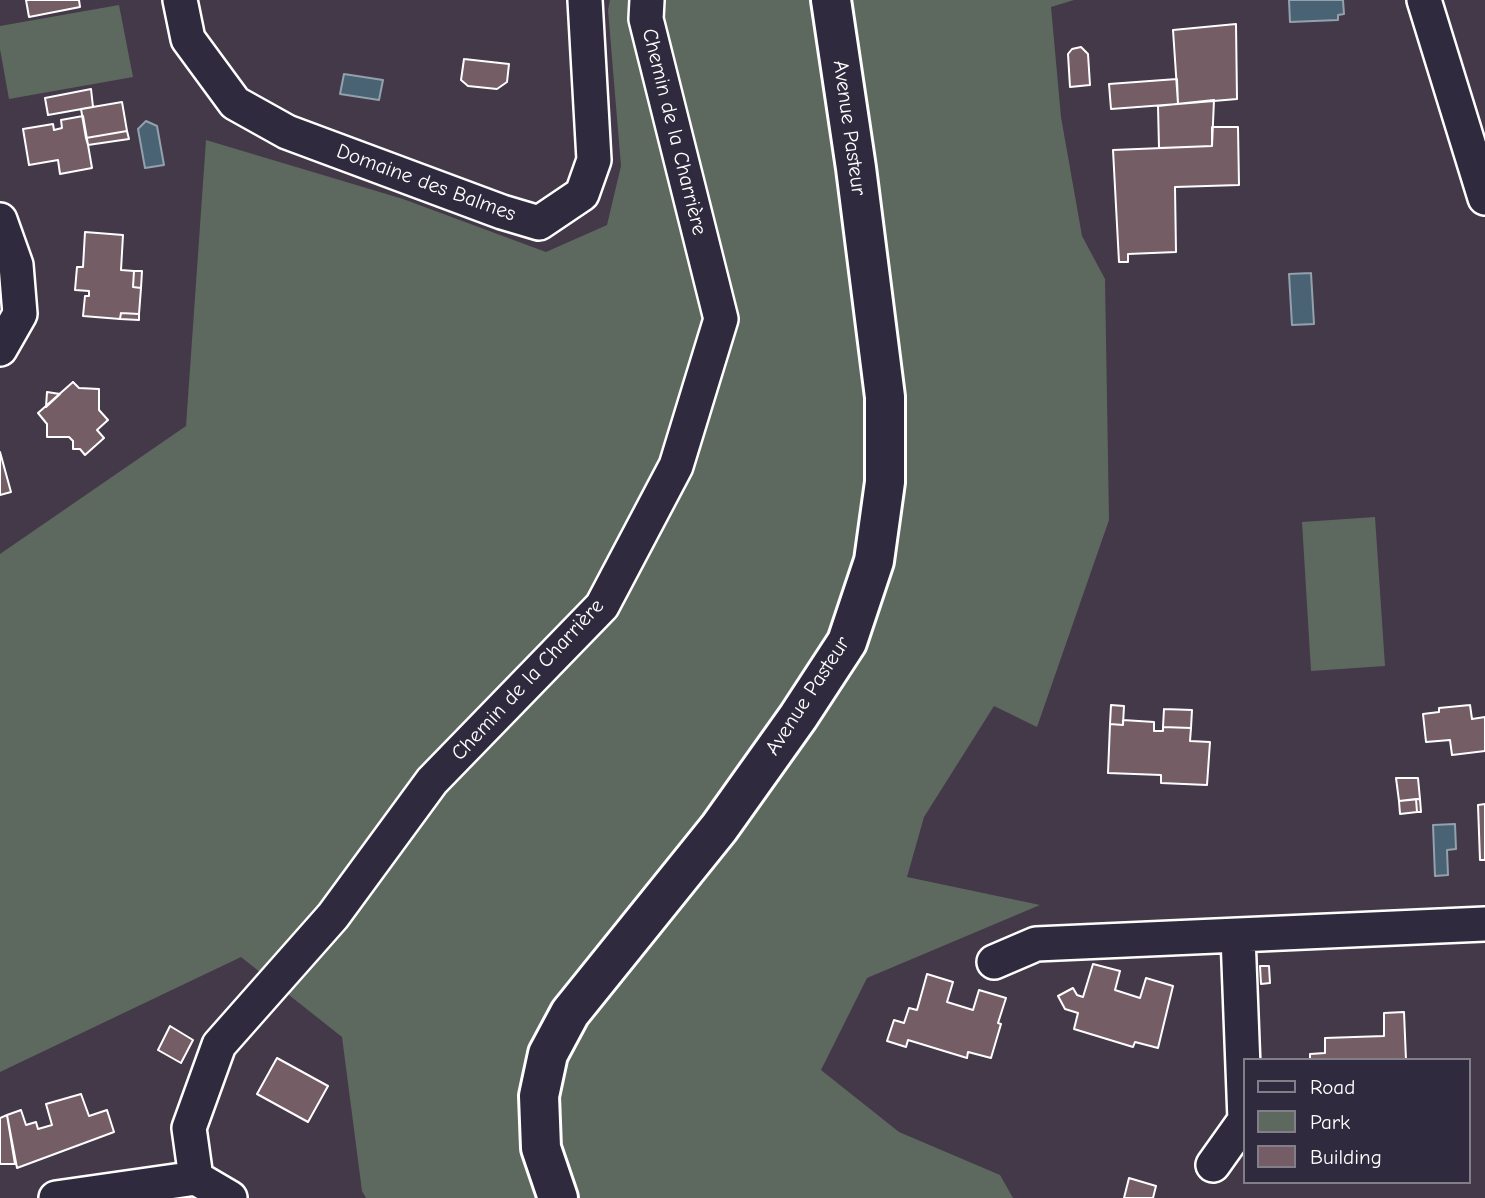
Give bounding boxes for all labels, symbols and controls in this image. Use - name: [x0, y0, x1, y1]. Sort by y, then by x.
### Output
- street label: Chemin de la Charrière: [636, 26, 712, 238]
- street label: Avenue Pasteur: [827, 59, 871, 197]
- street label: Domaine des Balmes: [333, 139, 519, 227]
- street label: Chemin de la Charrière: [447, 594, 609, 766]
- street label: Avenue Pasteur: [760, 632, 856, 760]
- legend: [1244, 1058, 1471, 1184]
- text: Road: [1310, 1075, 1355, 1099]
- text: Park: [1310, 1110, 1350, 1134]
- text: Building: [1310, 1145, 1382, 1169]

